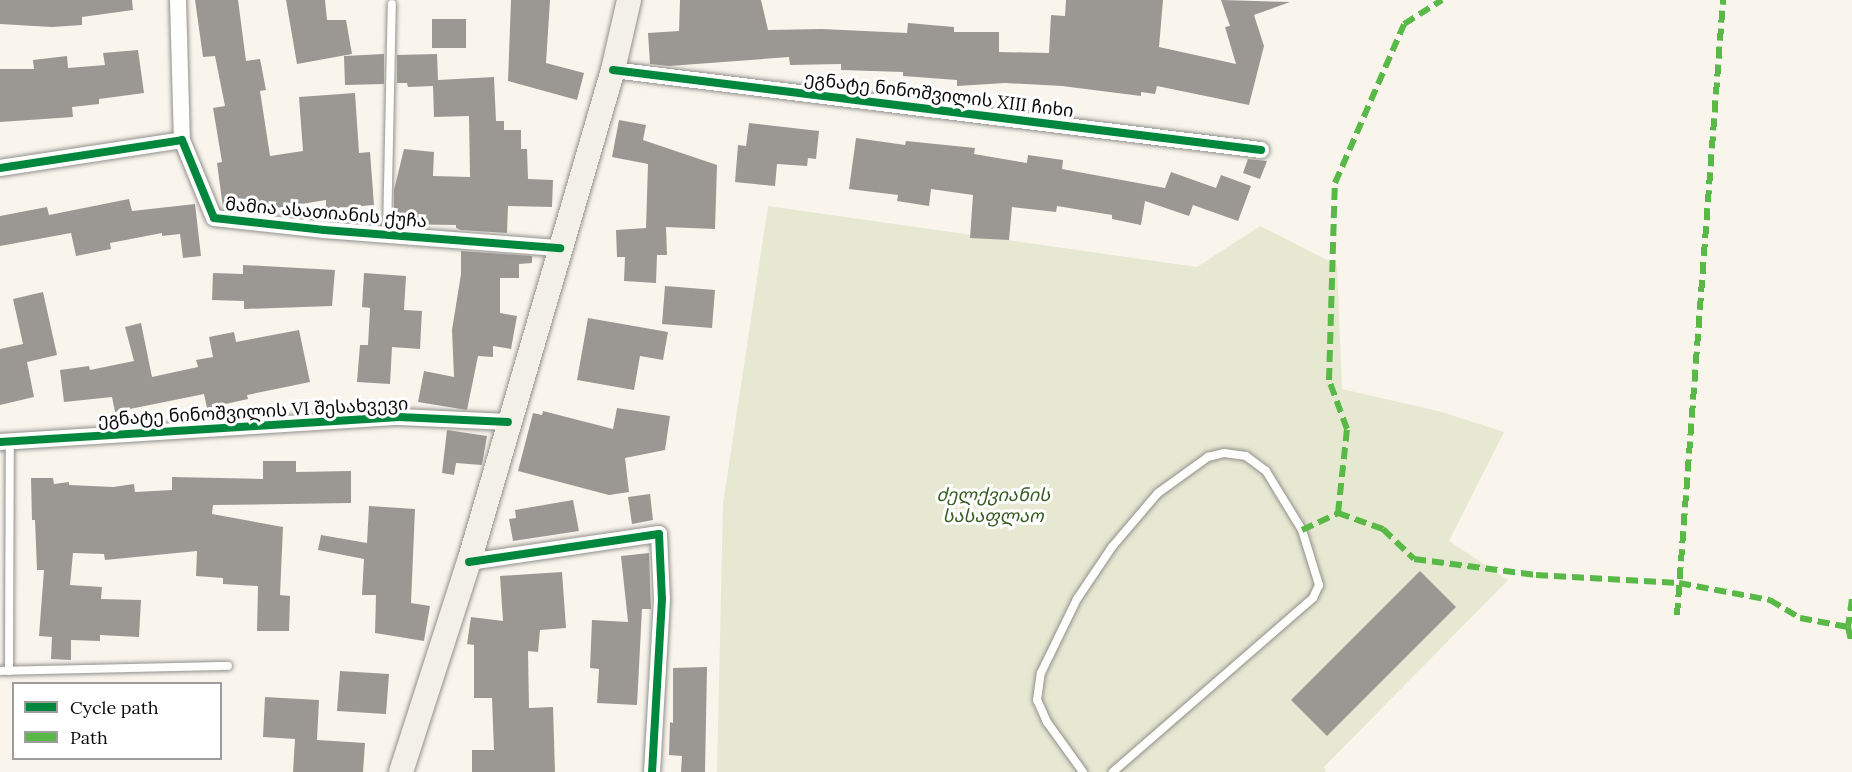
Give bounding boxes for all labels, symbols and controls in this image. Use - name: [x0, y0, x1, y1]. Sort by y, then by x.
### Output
- street label: ეგნატე ნინოშვილის XIII ჩიხი: [803, 68, 1075, 122]
- street label: მამია ასათიანის ქუჩა: [224, 193, 428, 233]
- street label: ეგნატე ნინოშვილის VI შესახვევი: [97, 393, 409, 431]
- park label: ძელქვიანის სასაფლაო: [936, 485, 1050, 528]
- legend: [12, 682, 222, 760]
- text: Cycle path: [70, 696, 159, 719]
- text: Path: [70, 726, 108, 749]

